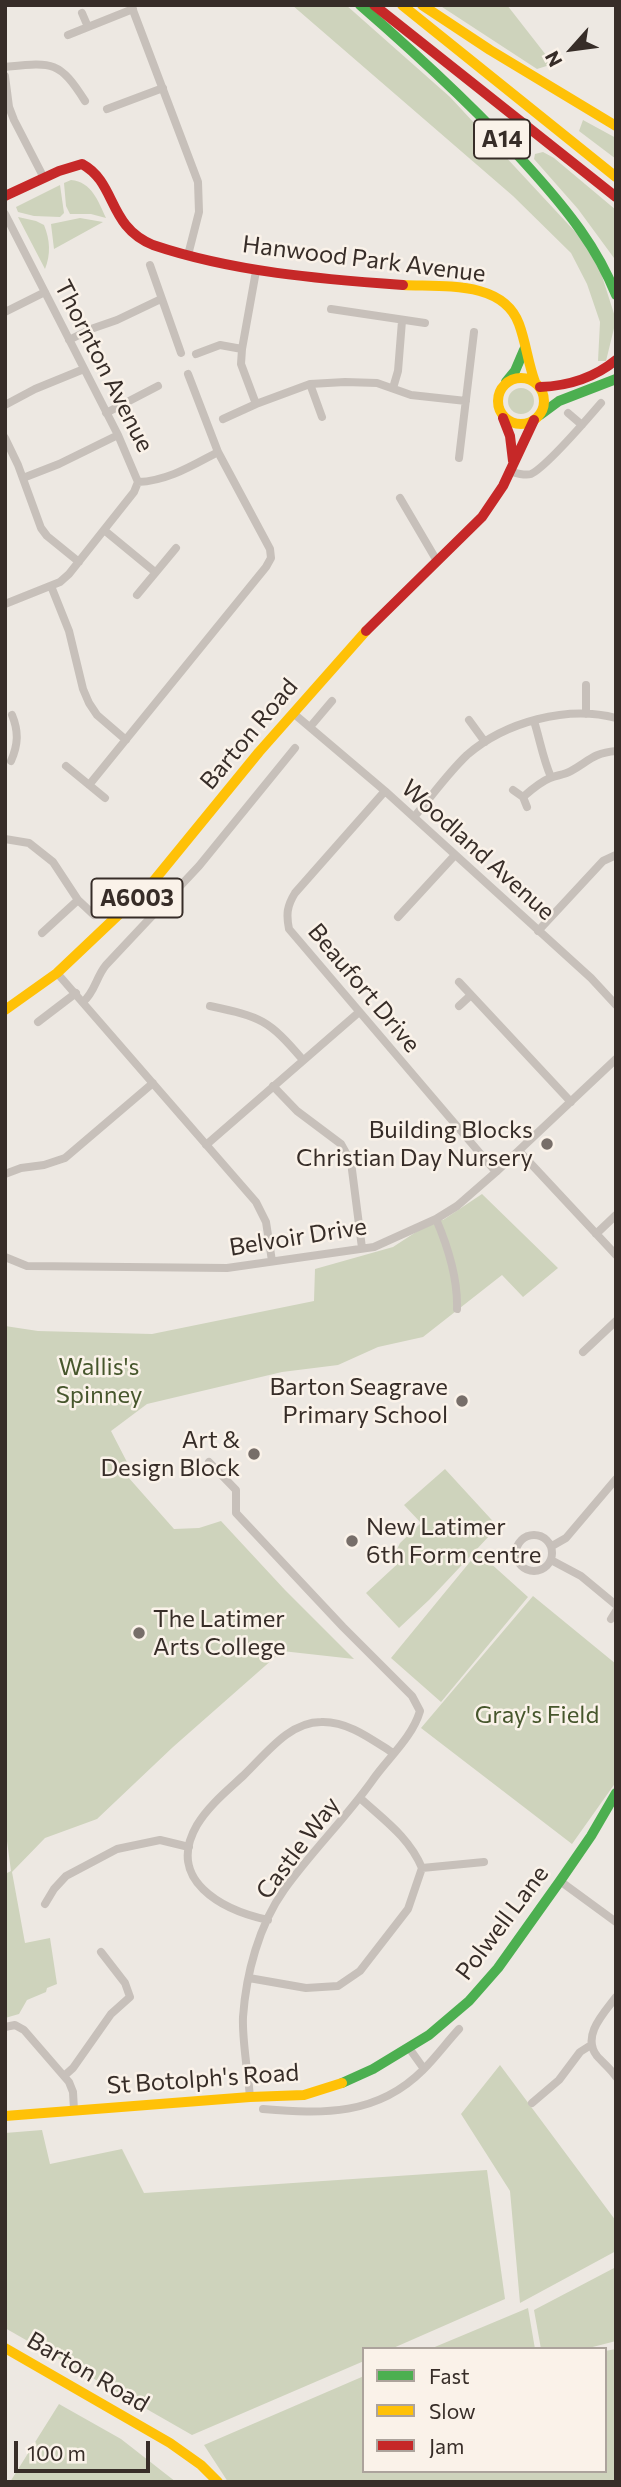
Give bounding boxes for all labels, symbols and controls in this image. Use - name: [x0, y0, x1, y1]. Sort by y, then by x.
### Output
- north arrow: [537, 14, 607, 84]
- text: N: [540, 47, 567, 71]
- road number: A14: [474, 120, 530, 158]
- street label: Hanwood Park Avenue: [241, 230, 487, 288]
- street label: Thornton Avenue: [48, 275, 160, 457]
- street label: Barton Road: [194, 673, 304, 795]
- street label: Woodland Avenue: [395, 774, 561, 926]
- road number: A6003: [92, 878, 182, 917]
- street label: Beaufort Drive: [302, 918, 426, 1058]
- place label: Building Blocks Christian Day Nursery: [296, 1116, 533, 1172]
- marker: Building Blocks Christian Day Nursery: [539, 1136, 555, 1152]
- street label: Belvoir Drive: [227, 1212, 369, 1262]
- park label: Wallis's Spinney: [56, 1353, 142, 1409]
- place label: Barton Seagrave Primary School: [270, 1373, 448, 1429]
- marker: Barton Seagrave Primary School: [454, 1393, 470, 1409]
- place label: Art & Design Block: [100, 1426, 240, 1482]
- marker: Art & Design Block: [246, 1446, 262, 1462]
- place label: New Latimer 6th Form centre: [366, 1513, 541, 1569]
- marker: New Latimer 6th Form centre: [344, 1533, 360, 1549]
- place label: The Latimer Arts College: [153, 1605, 286, 1661]
- marker: The Latimer Arts College: [131, 1625, 147, 1641]
- park label: Gray's Field: [475, 1701, 599, 1729]
- street label: Castle Way: [250, 1791, 346, 1905]
- street label: Polwell Lane: [450, 1860, 554, 1986]
- street label: St Botolph's Road: [106, 2058, 300, 2100]
- street label: Barton Road: [22, 2326, 154, 2418]
- legend: [362, 2347, 607, 2473]
- text: Fast: [429, 2363, 470, 2388]
- text: Slow: [429, 2398, 476, 2423]
- scale bar: [18, 2428, 154, 2472]
- text: Jam: [429, 2433, 464, 2458]
- text: 100 m: [27, 2440, 86, 2465]

